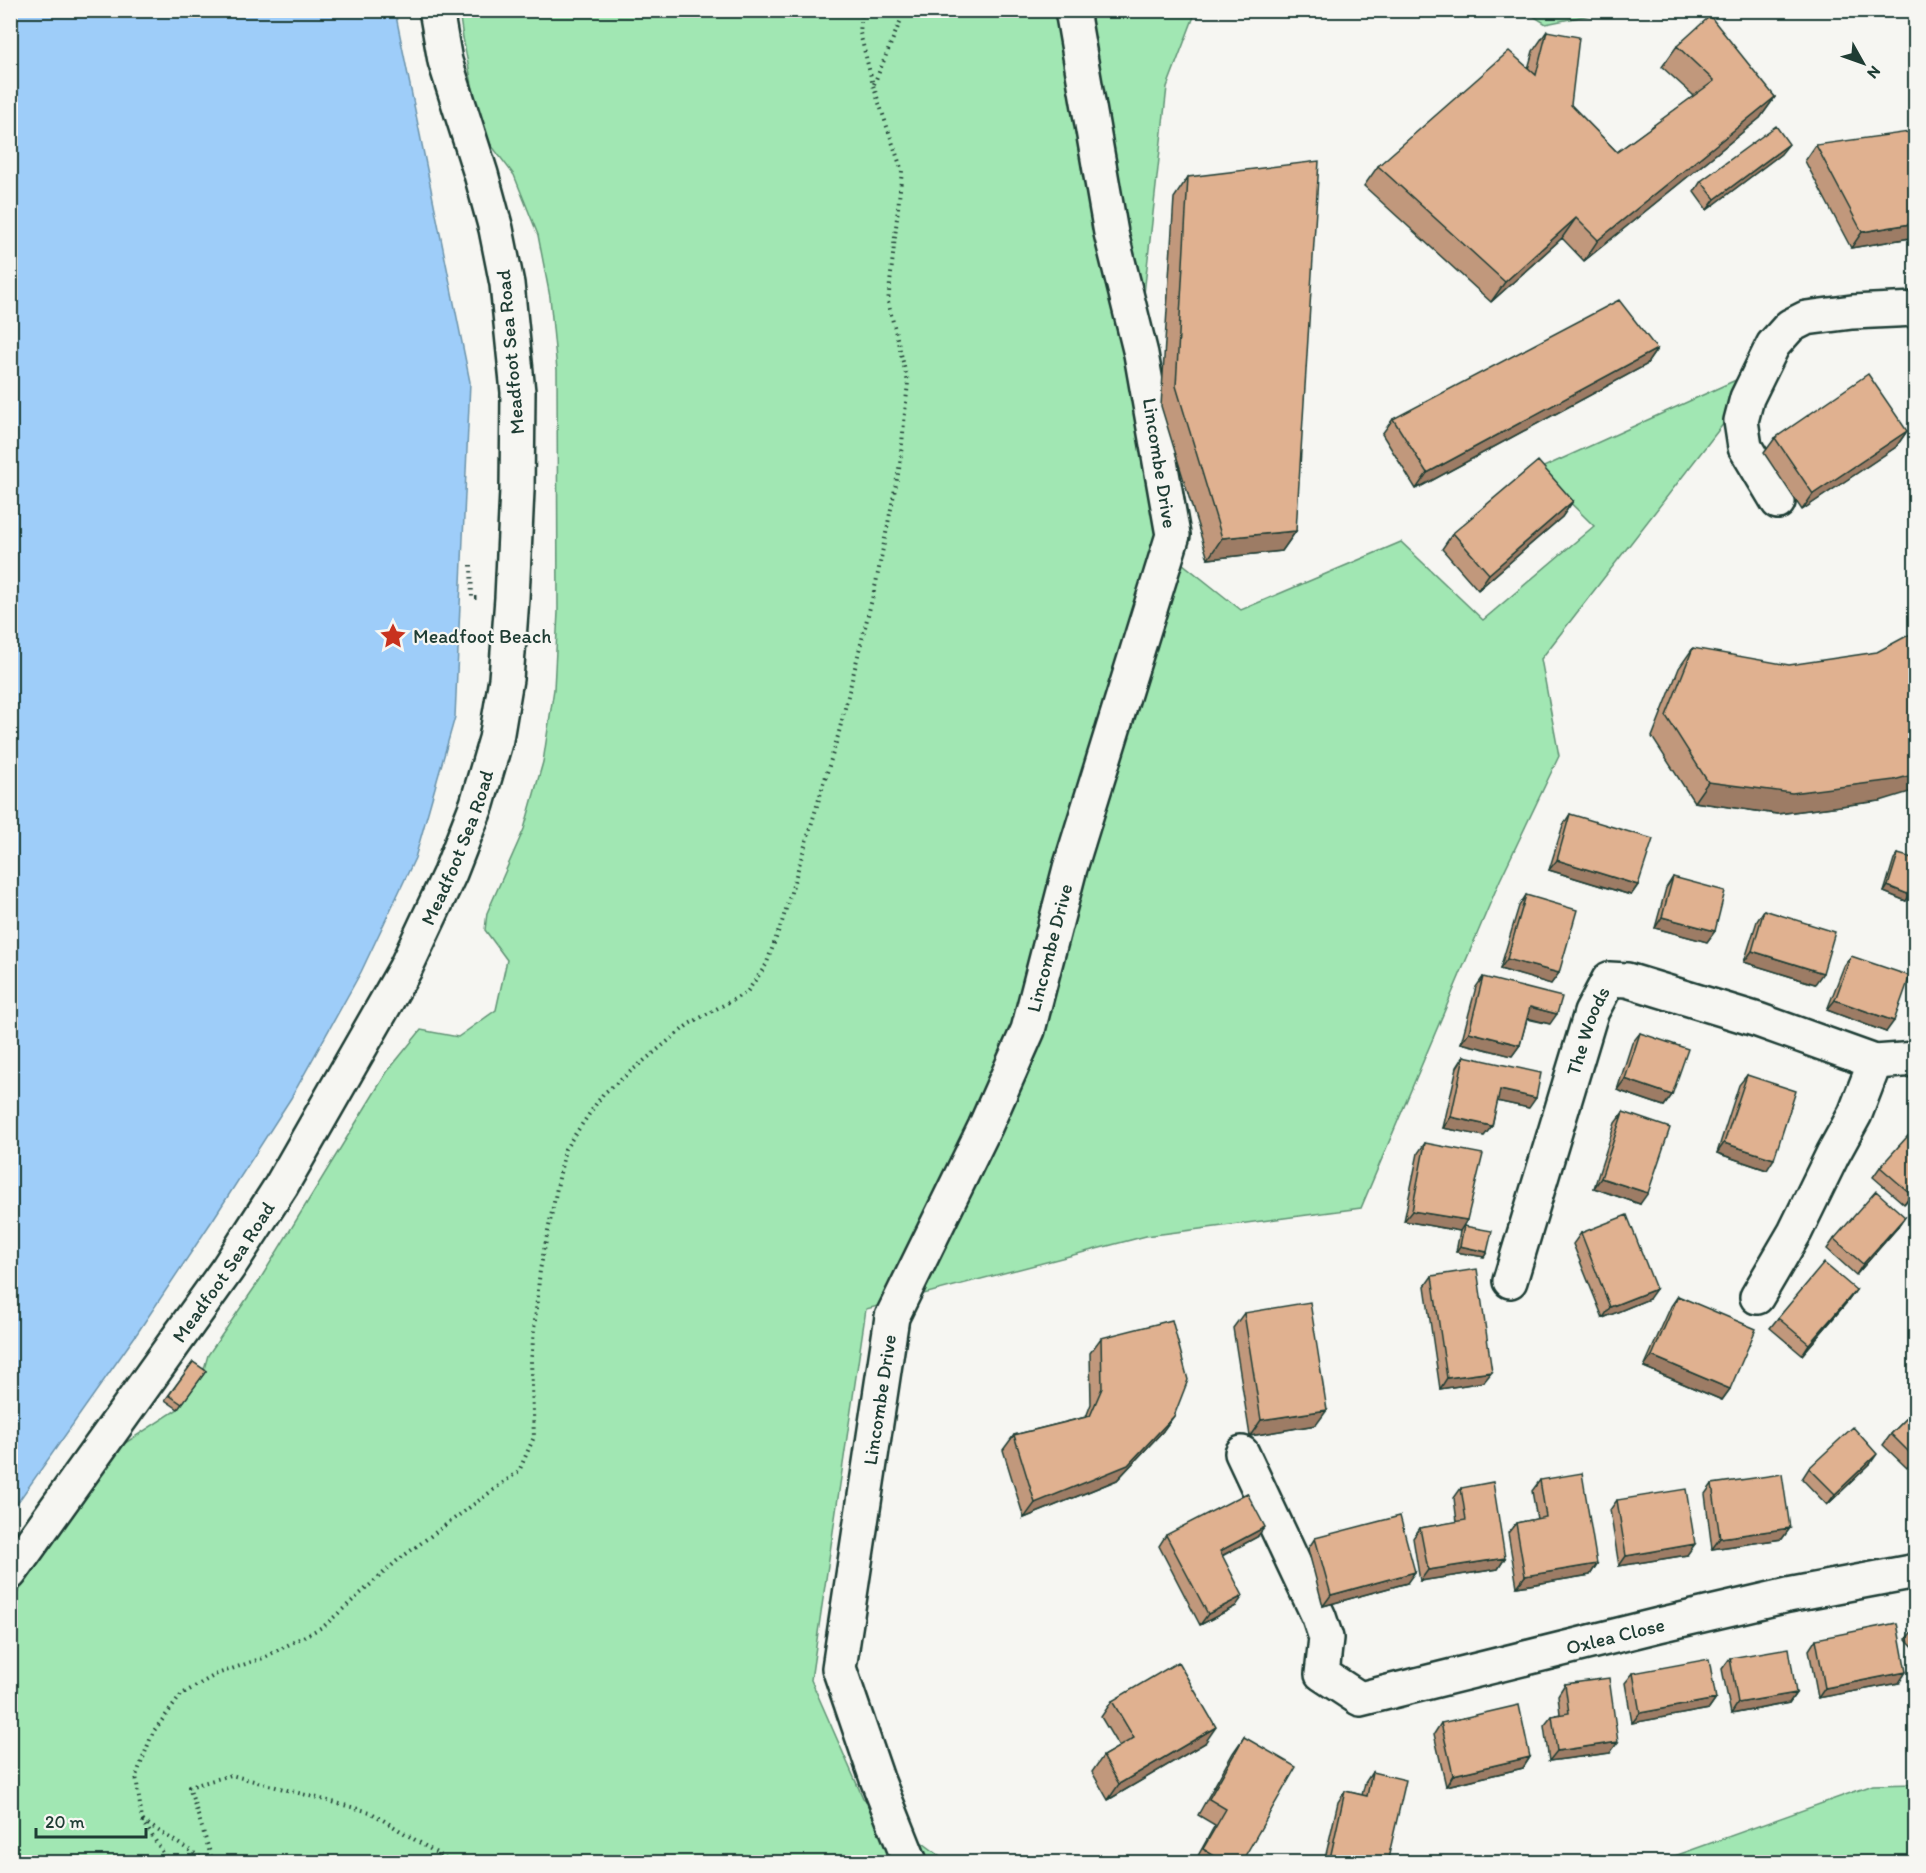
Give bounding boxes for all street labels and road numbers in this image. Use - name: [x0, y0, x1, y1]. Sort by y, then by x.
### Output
- street label: Meadfoot Sea Road: [491, 269, 529, 435]
- street label: Lincombe Drive: [1138, 396, 1182, 530]
- street label: Meadfoot Sea Road: [415, 767, 498, 929]
- street label: Lincombe Drive: [1021, 881, 1077, 1015]
- street label: The Woods: [1561, 982, 1615, 1078]
- street label: Meadfoot Sea Road: [167, 1197, 280, 1347]
- street label: Lincombe Drive: [858, 1333, 901, 1467]
- street label: Oxlea Close: [1563, 1612, 1667, 1660]

